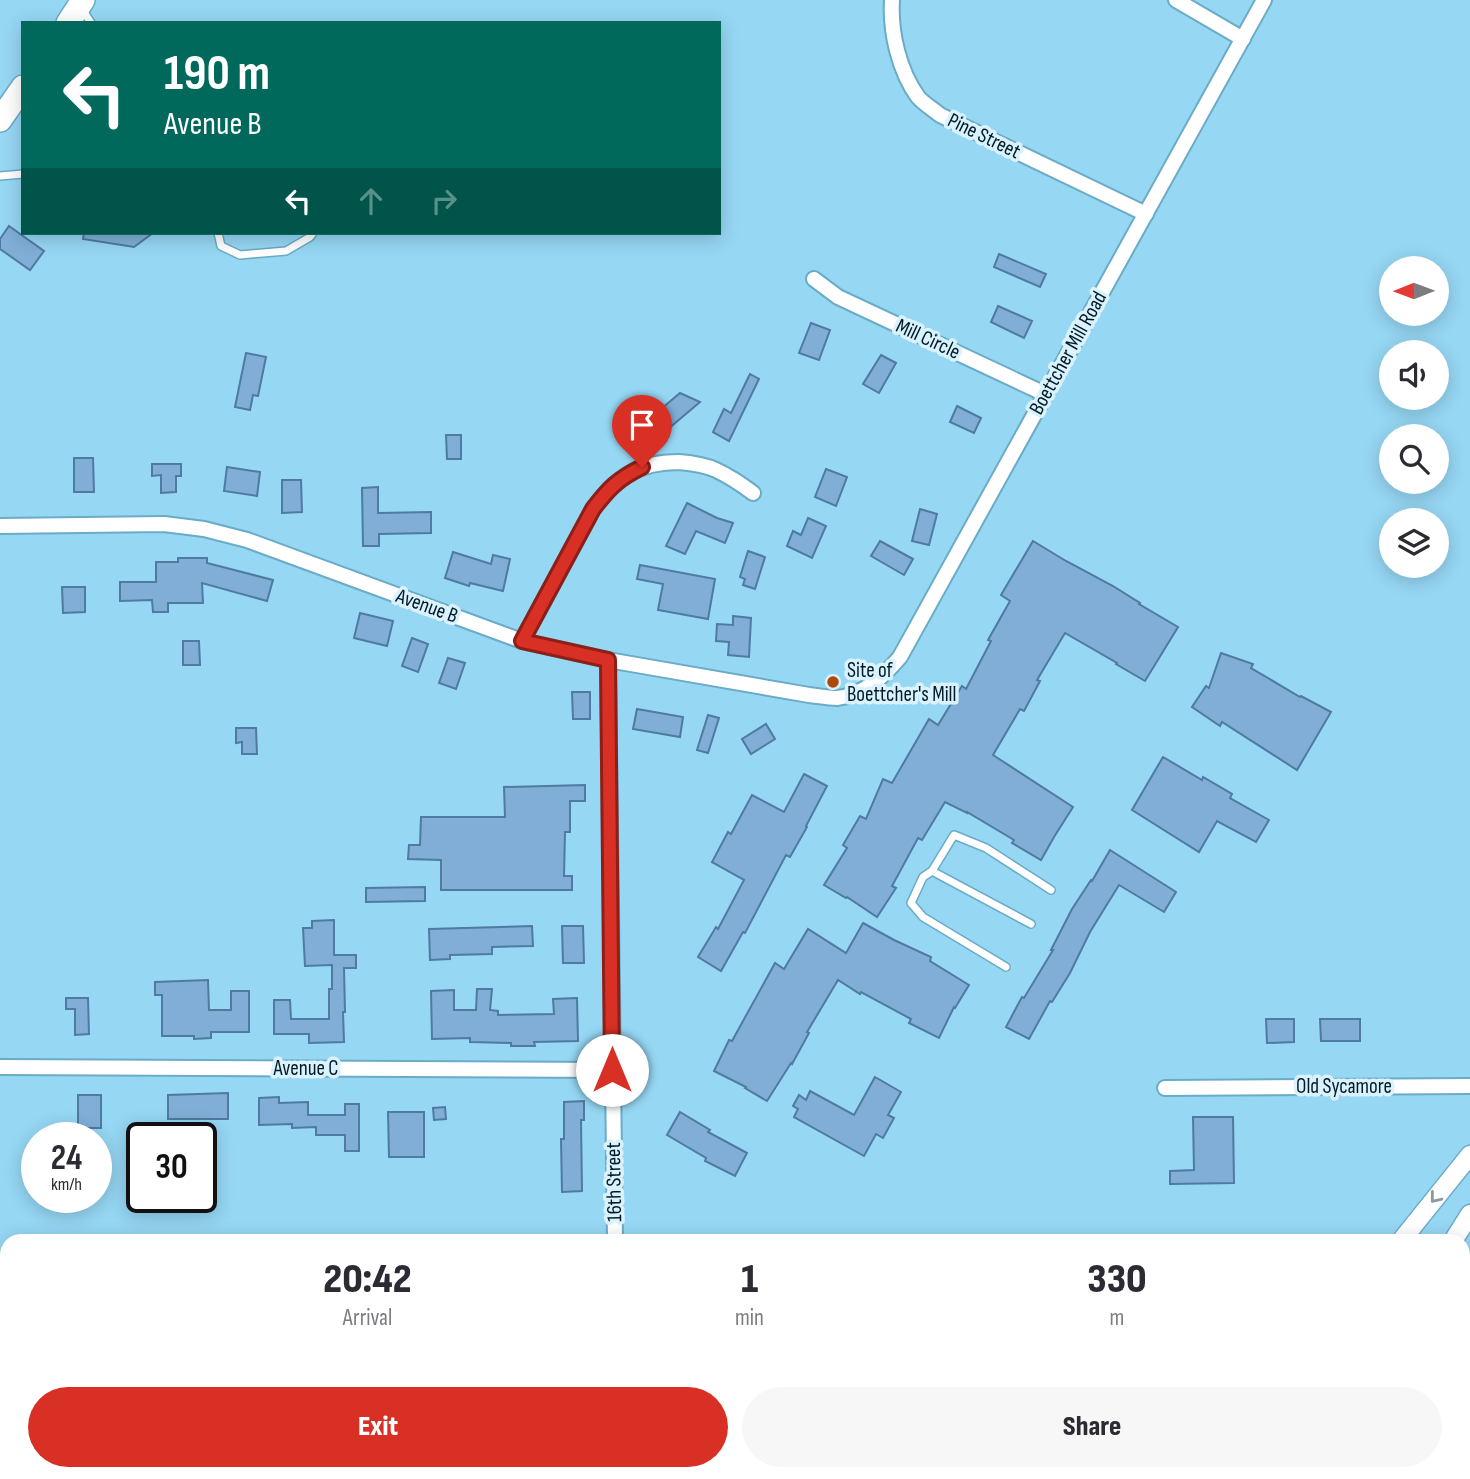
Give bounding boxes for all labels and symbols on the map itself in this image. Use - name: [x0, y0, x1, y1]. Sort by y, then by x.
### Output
- street label: Pine Street: [944, 108, 1024, 164]
- north arrow: [1379, 256, 1449, 326]
- street label: Boettcher Mill Road: [1024, 287, 1112, 419]
- street label: Mill Circle: [892, 313, 964, 365]
- pin: [612, 395, 672, 467]
- street label: Avenue B: [392, 583, 461, 629]
- place label: Site of Boettcher's Mill: [847, 658, 956, 707]
- marker: Site of Boettcher's Mill: [825, 674, 841, 690]
- position arrow: [575, 1033, 649, 1107]
- street label: Avenue C: [273, 1056, 338, 1081]
- street label: Old Sycamore: [1296, 1074, 1392, 1099]
- speed limit sign: 30: [126, 1122, 217, 1213]
- street label: 16th Street: [601, 1142, 627, 1222]
- one-way arrow: [1431, 1190, 1444, 1202]

